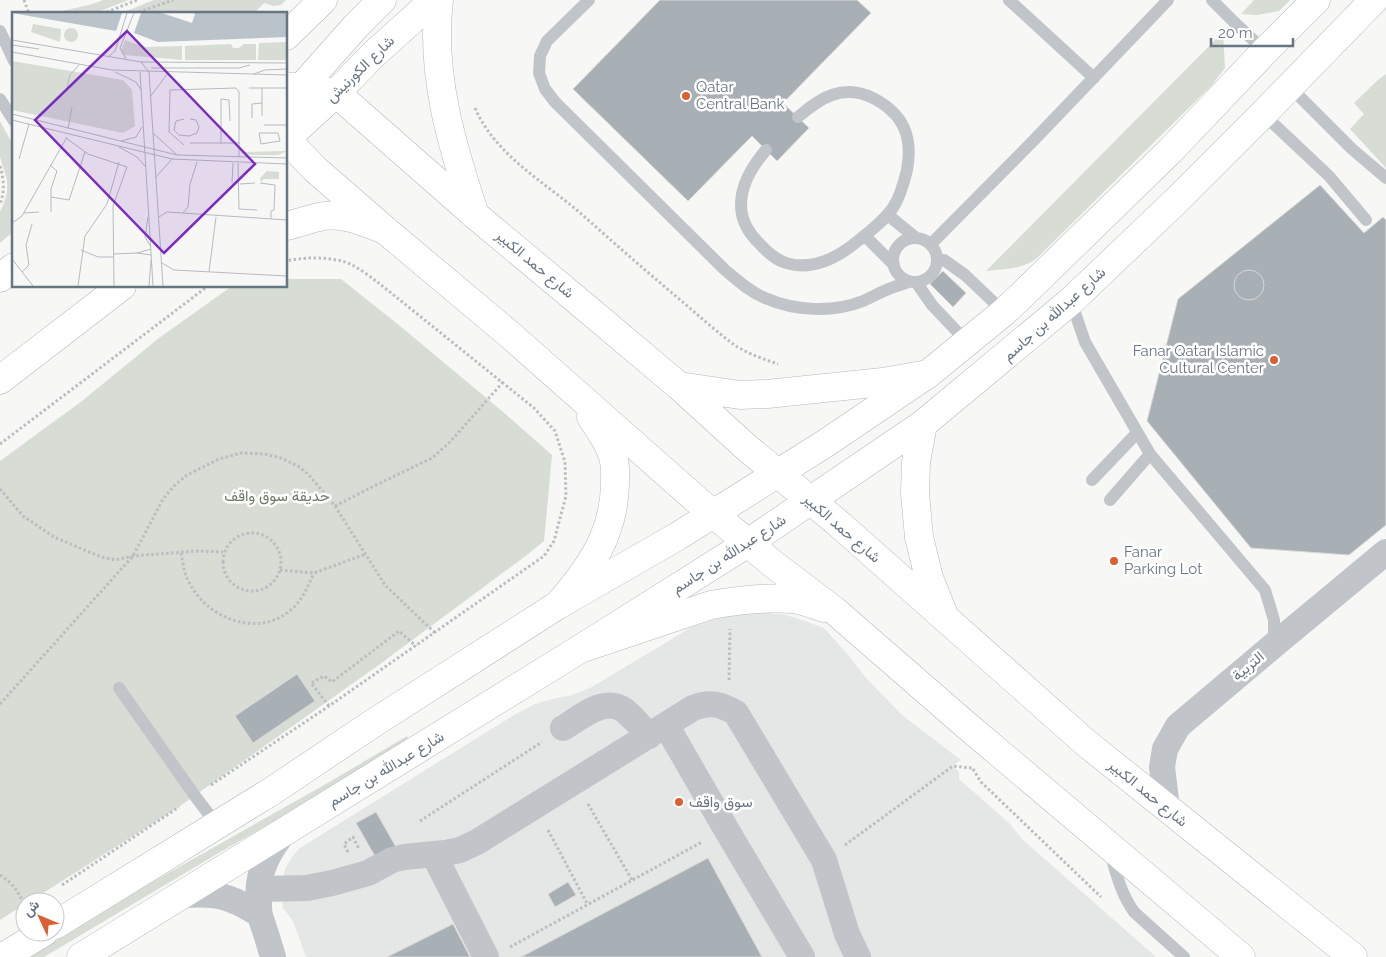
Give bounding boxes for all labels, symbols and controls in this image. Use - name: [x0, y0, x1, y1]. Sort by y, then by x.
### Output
- inset map: [12, 12, 288, 288]
- scale bar: [1211, 15, 1294, 47]
- text: 20 m: [1218, 24, 1253, 42]
- street label: شارع الكورنيش: [322, 32, 400, 108]
- place label: Qatar Central Bank: [696, 78, 785, 113]
- marker: Qatar Central Bank: [680, 90, 692, 102]
- street label: شارع حمد الكبير: [490, 225, 578, 304]
- street label: شارع عبدالله بن جاسم: [999, 263, 1111, 366]
- place label: Fanar Qatar Islamic Cultural Center: [1133, 342, 1265, 377]
- marker: Fanar Qatar Islamic Cultural Center: [1268, 354, 1280, 366]
- park label: حديقة سوق واقف: [224, 487, 330, 505]
- street label: شارع حمد الكبير: [797, 489, 885, 568]
- street label: شارع عبدالله بن جاسم: [669, 510, 791, 599]
- place label: Fanar Parking Lot: [1124, 543, 1202, 578]
- marker: Fanar Parking Lot: [1108, 555, 1120, 567]
- street label: التربية: [1228, 647, 1268, 685]
- street label: شارع عبدالله بن جاسم: [325, 727, 448, 812]
- street label: شارع حمد الكبير: [1103, 755, 1191, 832]
- place label: سوق واقف: [689, 793, 753, 811]
- marker: سوق واقف: [673, 796, 685, 808]
- north arrow: [15, 892, 65, 942]
- text: ش: [19, 896, 43, 920]

